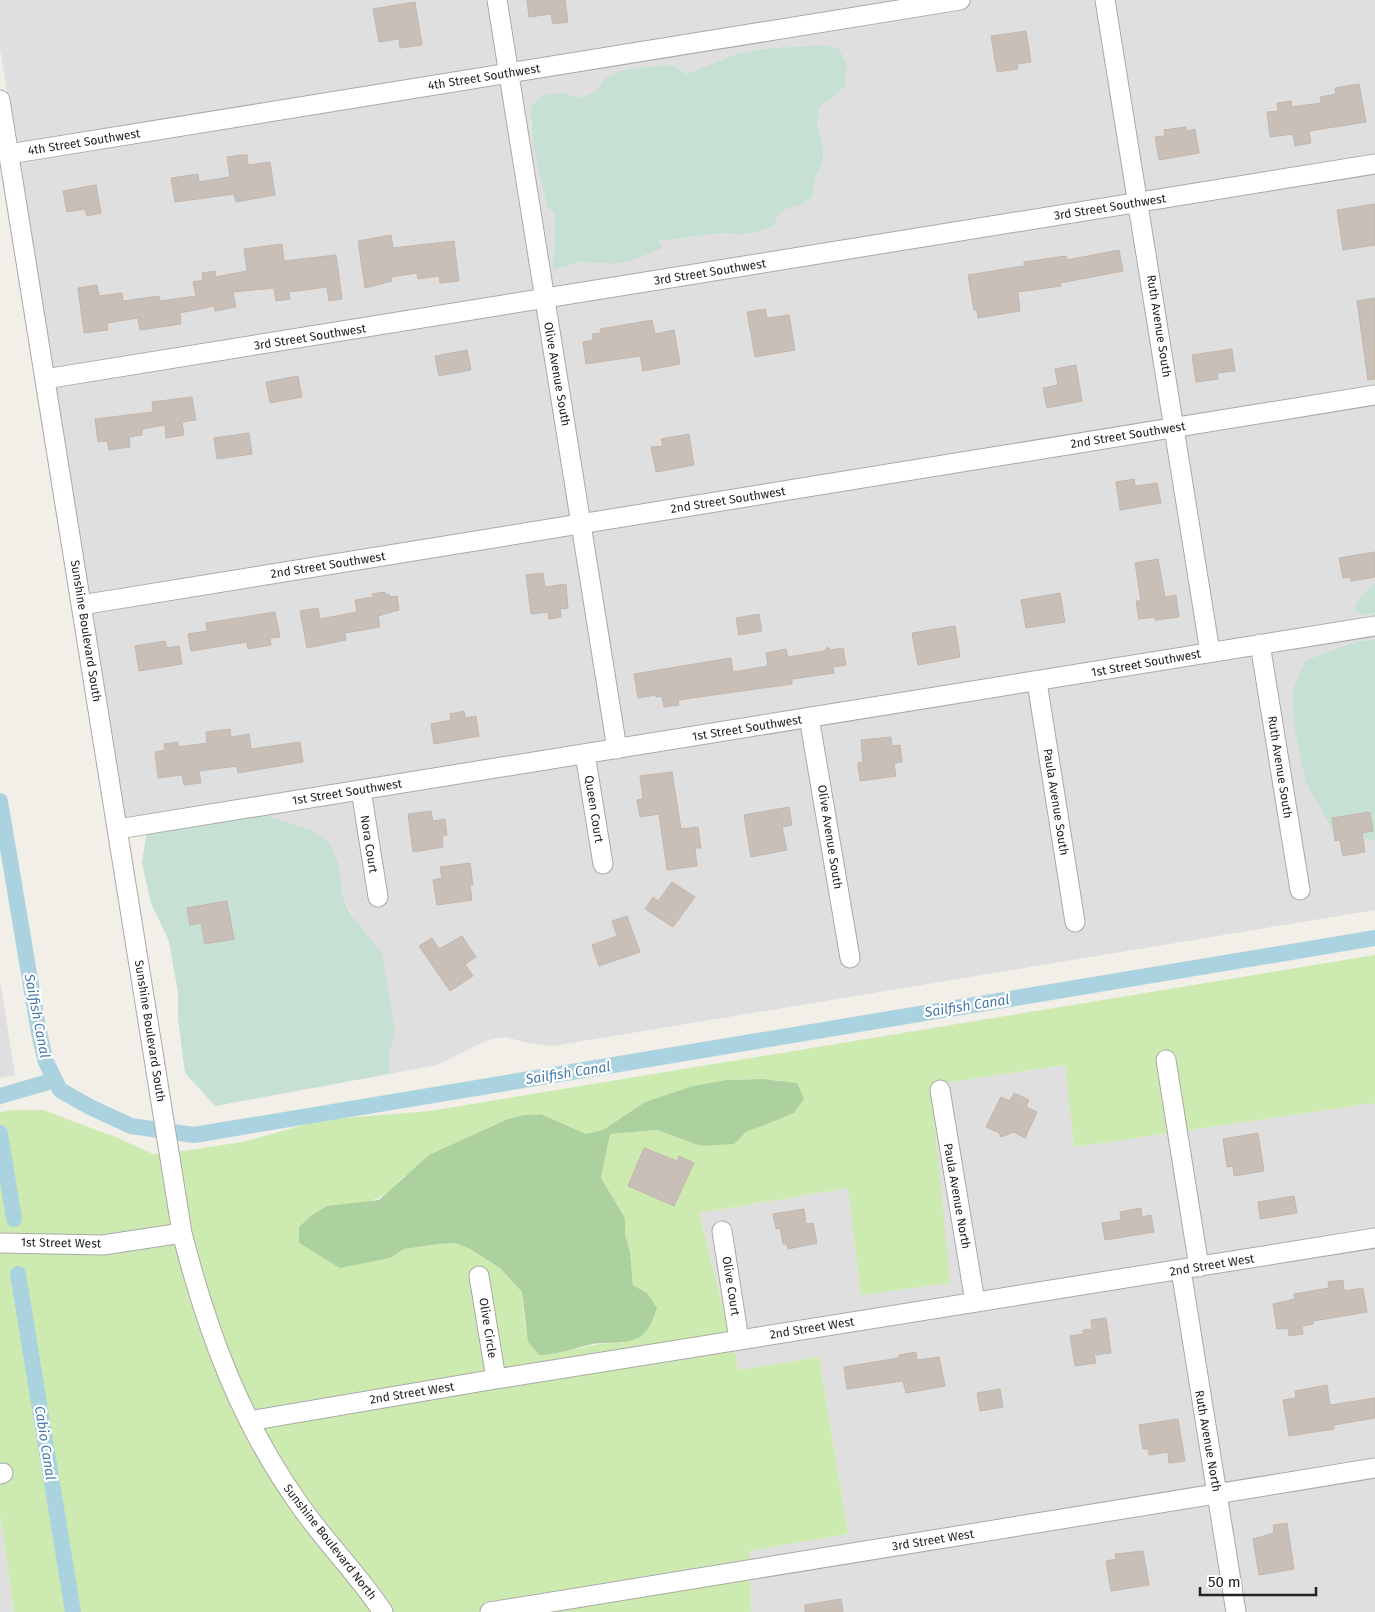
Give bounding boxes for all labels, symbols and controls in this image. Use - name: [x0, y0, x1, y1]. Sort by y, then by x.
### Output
- street label: 4th Street Southwest: [427, 61, 542, 93]
- street label: 4th Street Southwest: [27, 126, 142, 158]
- street label: 3rd Street Southwest: [1053, 191, 1168, 223]
- street label: 3rd Street Southwest: [653, 256, 768, 288]
- street label: Ruth Avenue South: [1144, 274, 1174, 378]
- street label: 3rd Street Southwest: [253, 321, 368, 353]
- street label: Olive Avenue South: [541, 321, 573, 427]
- street label: 2nd Street Southwest: [1070, 419, 1187, 451]
- street label: 2nd Street Southwest: [670, 484, 787, 516]
- street label: 2nd Street Southwest: [270, 549, 387, 581]
- street label: Sunshine Boulevard South: [68, 559, 104, 703]
- street label: 1st Street Southwest: [1090, 646, 1203, 680]
- street label: 1st Street Southwest: [691, 712, 804, 744]
- street label: Ruth Avenue South: [1265, 715, 1295, 819]
- street label: Paula Avenue South: [1041, 748, 1071, 856]
- street label: Queen Court: [582, 774, 606, 844]
- street label: 1st Street Southwest: [291, 776, 404, 808]
- street label: Olive Avenue South: [815, 784, 845, 890]
- street label: Nora Court: [358, 814, 381, 875]
- street label: Sunshine Boulevard South: [132, 959, 168, 1103]
- water label: Sailfish Canal: [20, 972, 53, 1060]
- water label: Sailfish Canal: [923, 991, 1010, 1021]
- water label: Sailfish Canal: [524, 1058, 611, 1088]
- street label: Paula Avenue North: [941, 1142, 973, 1250]
- street label: 1st Street West: [21, 1235, 102, 1251]
- street label: 2nd Street West: [1169, 1251, 1256, 1279]
- street label: Olive Court: [719, 1255, 743, 1317]
- street label: Olive Circle: [476, 1297, 500, 1359]
- street label: 2nd Street West: [769, 1314, 856, 1342]
- street label: 2nd Street West: [369, 1379, 456, 1407]
- street label: Ruth Avenue North: [1192, 1389, 1224, 1493]
- water label: Cabio Canal: [31, 1405, 59, 1481]
- street label: Sunshine Boulevard North: [281, 1481, 379, 1603]
- street label: 3rd Street West: [891, 1527, 976, 1553]
- scale bar: [1200, 1564, 1316, 1596]
- text: 50 m: [1208, 1573, 1241, 1591]

